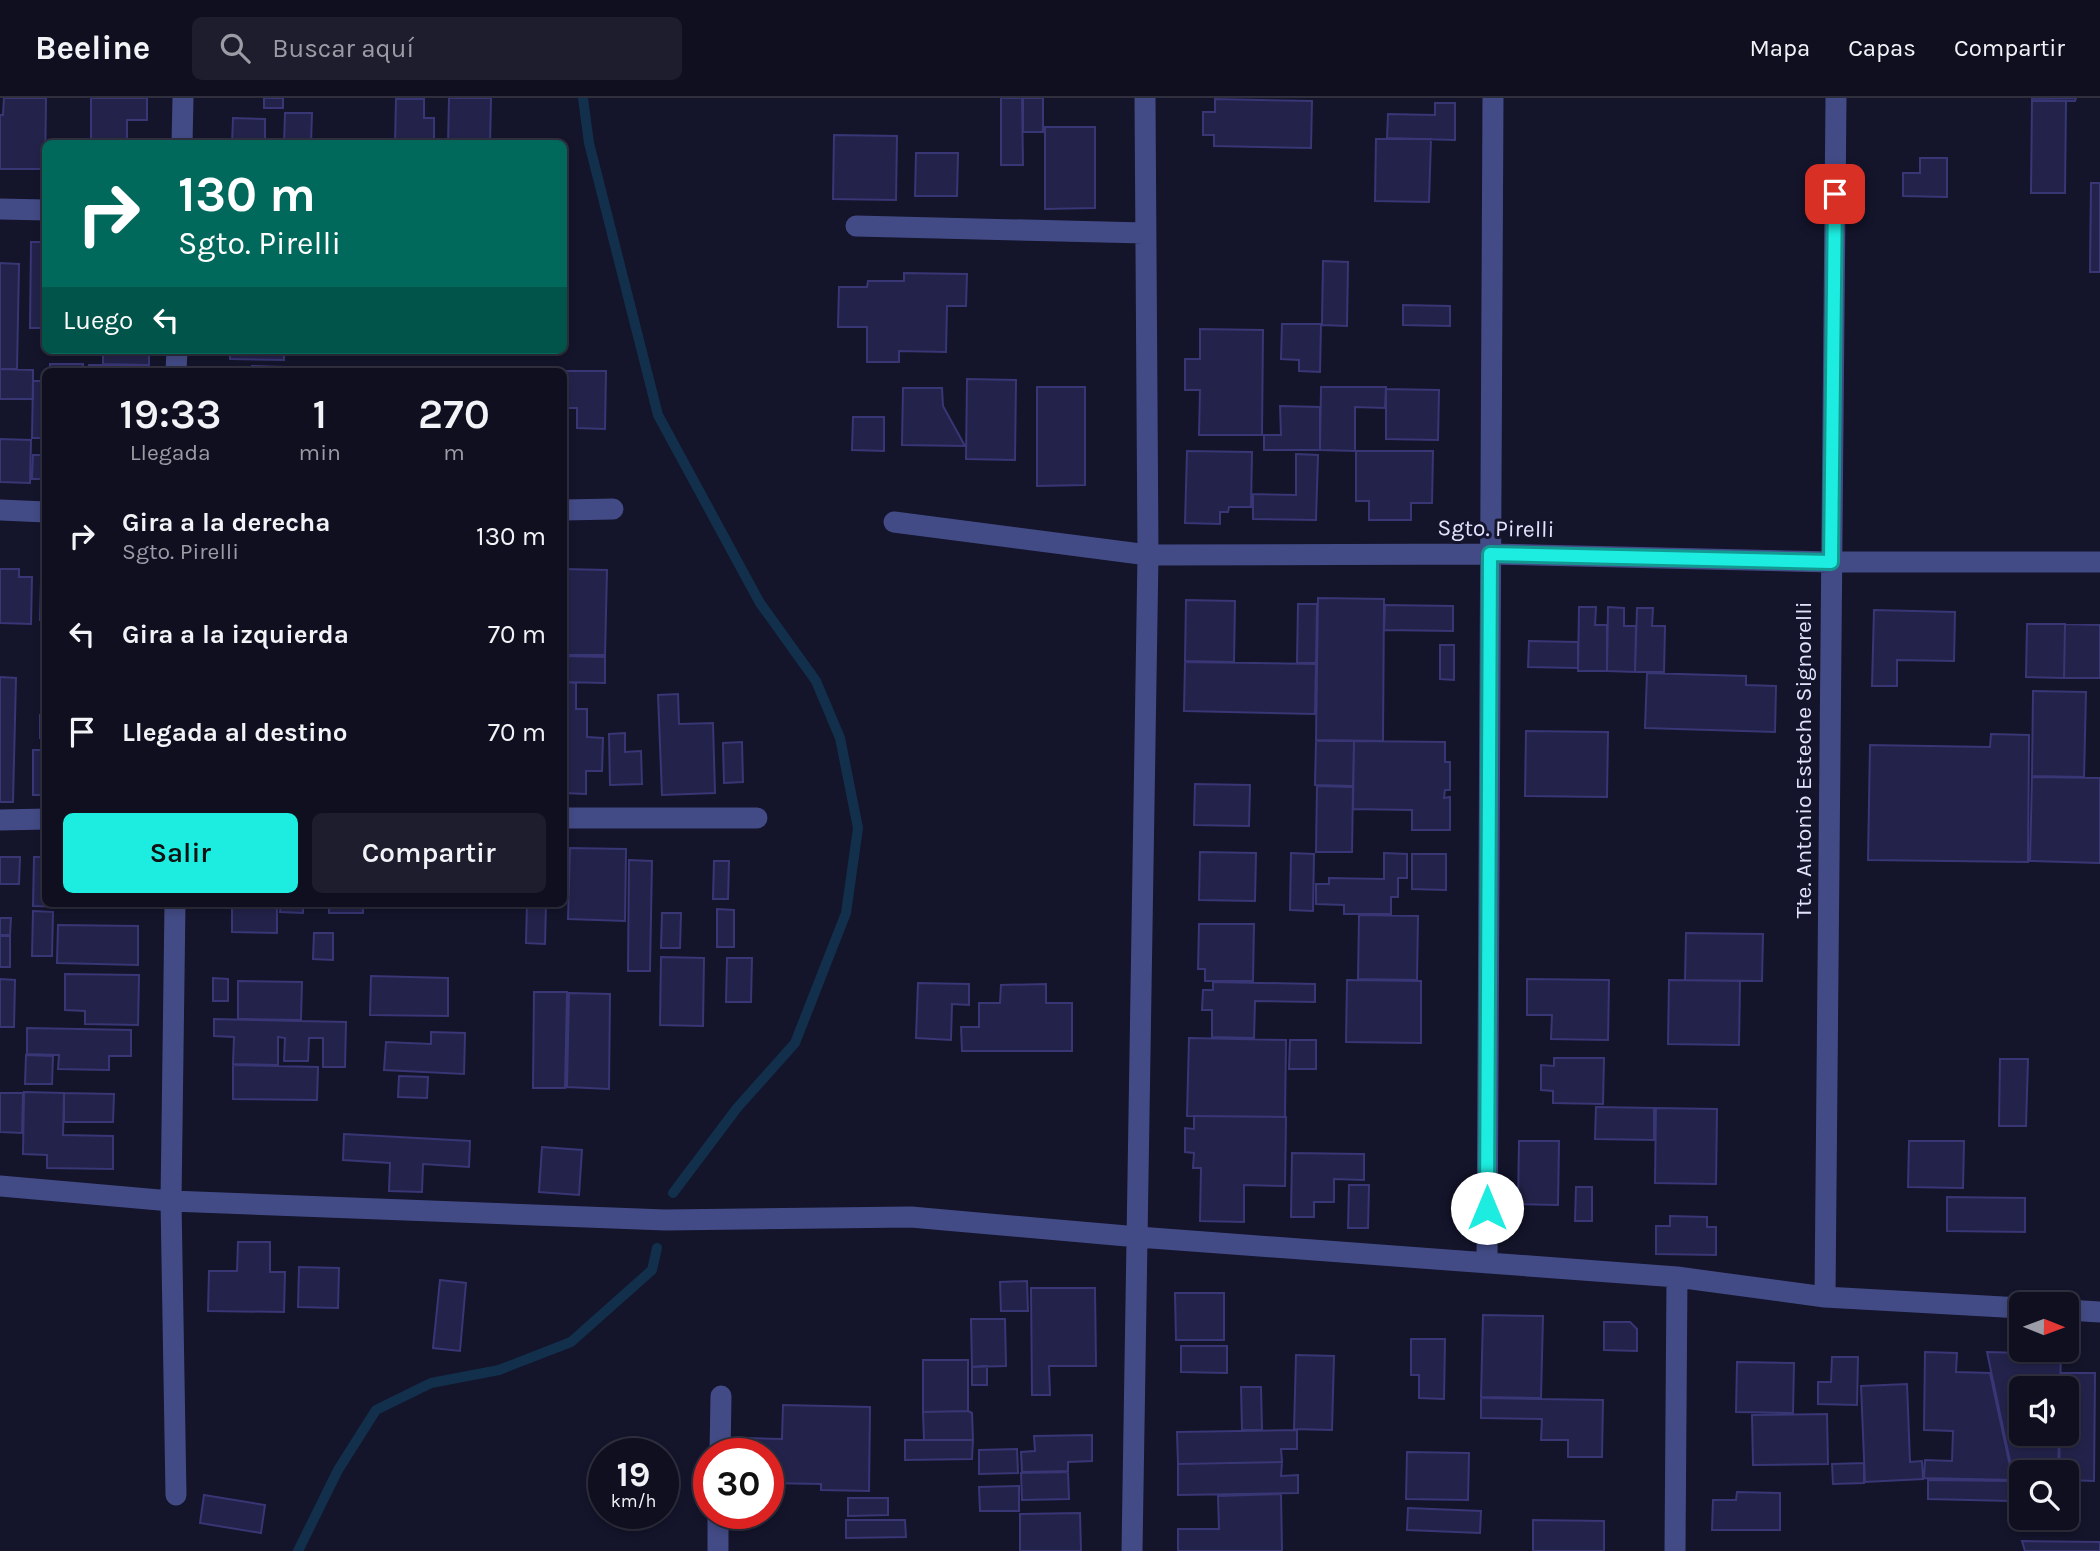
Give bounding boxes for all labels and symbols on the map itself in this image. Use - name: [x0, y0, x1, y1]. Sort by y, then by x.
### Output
- pin: [1805, 164, 1865, 224]
- street label: Sgto. Pirelli: [1437, 514, 1555, 543]
- street label: Tte. Antonio Esteche Signorelli: [1790, 601, 1817, 919]
- position arrow: [1450, 1171, 1524, 1245]
- north arrow: [2009, 1292, 2079, 1362]
- speed limit sign: 30: [693, 1438, 784, 1529]

